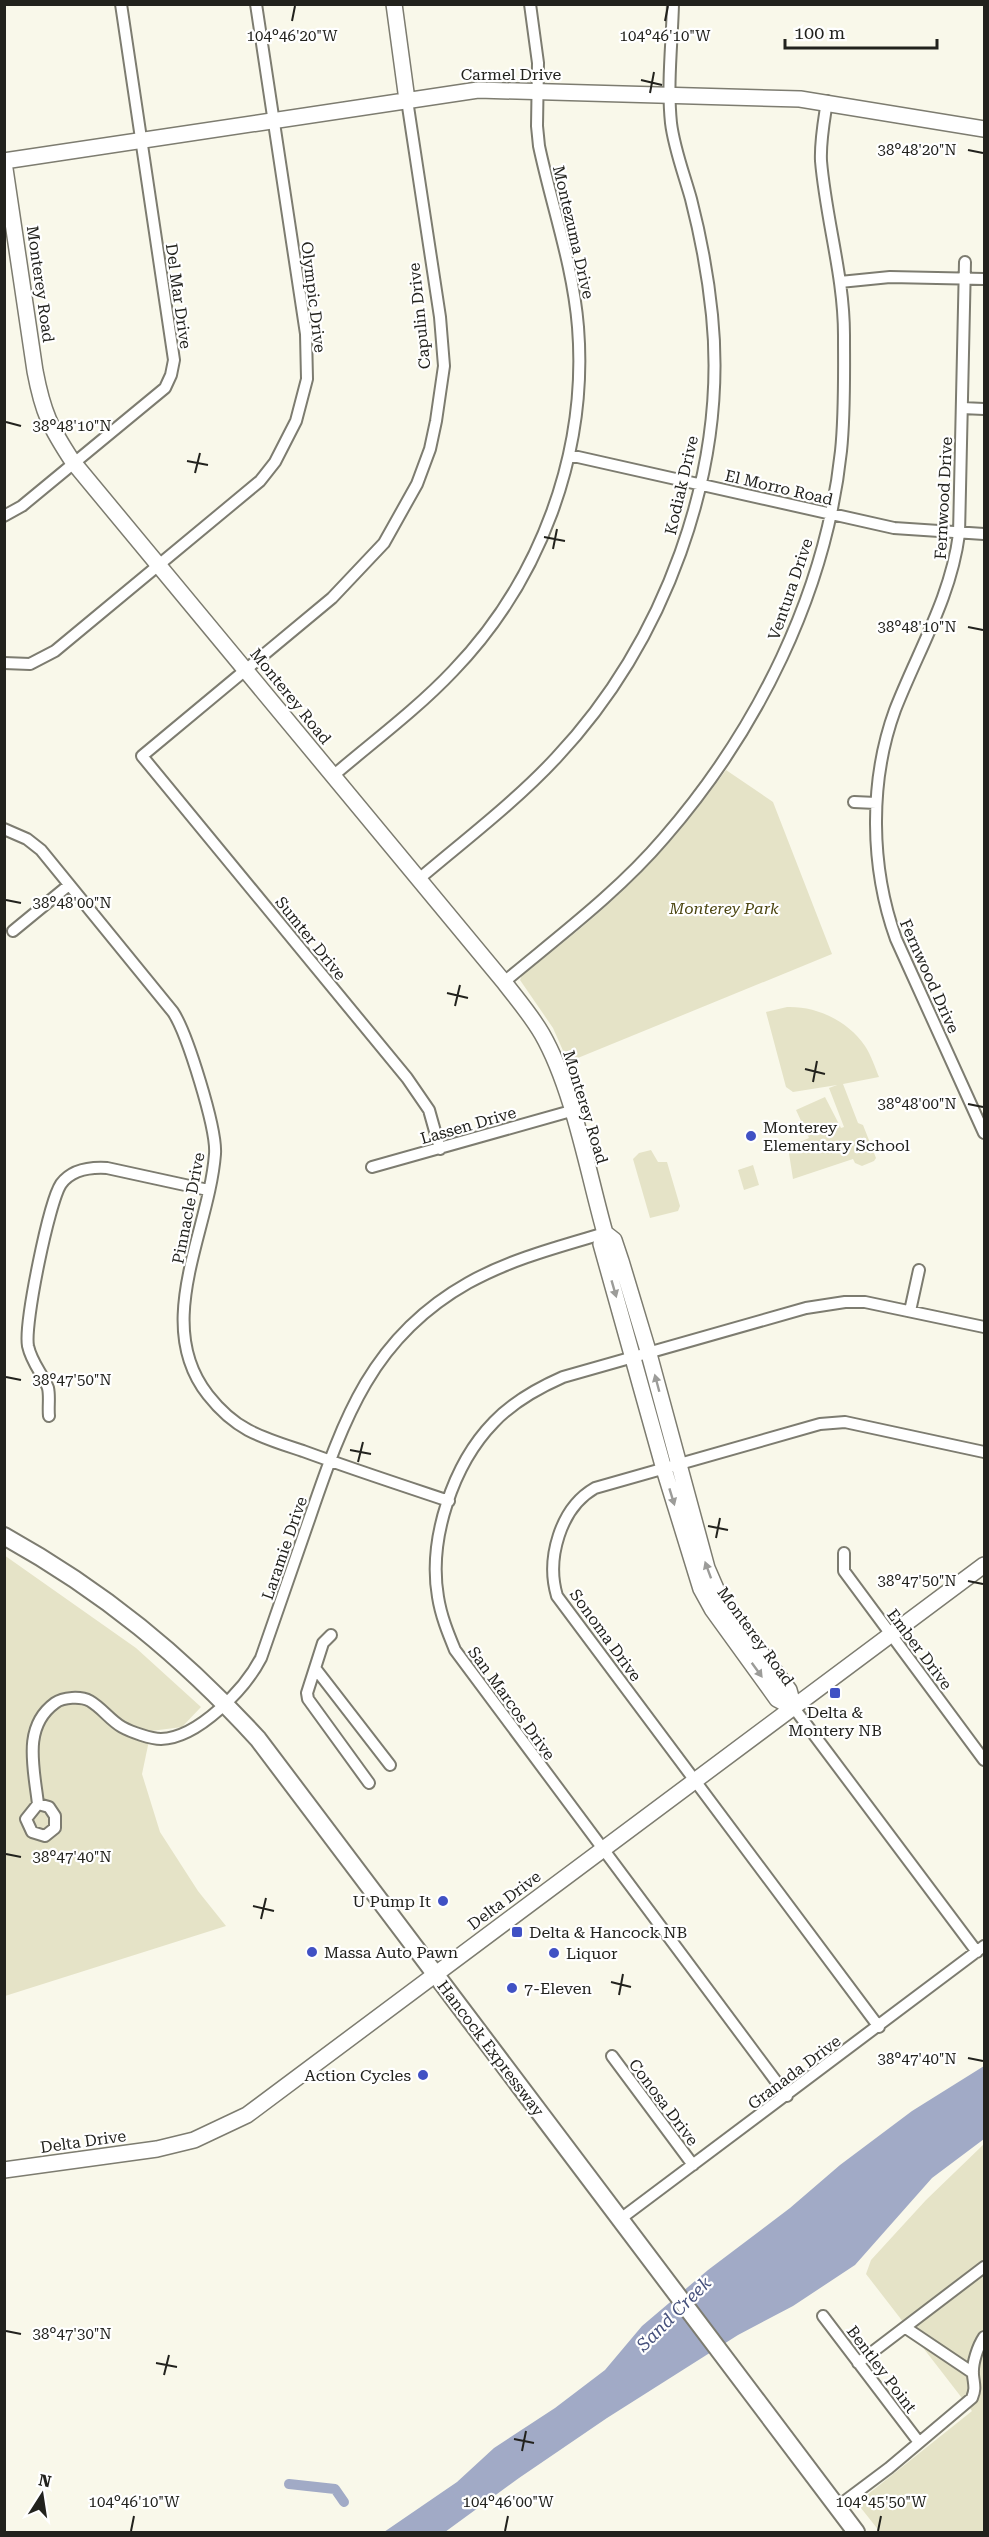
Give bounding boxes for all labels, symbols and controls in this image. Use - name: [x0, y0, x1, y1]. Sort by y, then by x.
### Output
- scale bar: [785, 12, 936, 50]
- text: 100 m: [794, 22, 845, 43]
- text: 104°46'20"W: [247, 27, 338, 45]
- text: 104°46'10"W: [620, 27, 711, 45]
- street label: Carmel Drive: [461, 65, 562, 84]
- text: 38°48'20"N: [877, 141, 957, 159]
- street label: Montezuma Drive: [549, 164, 598, 301]
- street label: Monterey Road: [23, 224, 58, 344]
- street label: Olympic Drive: [297, 240, 330, 354]
- street label: Del Mar Drive: [162, 242, 195, 350]
- street label: Capulin Drive: [404, 262, 435, 370]
- text: 38°48'10"N: [32, 417, 112, 435]
- street label: Kodiak Drive: [661, 433, 702, 537]
- street label: Fernwood Drive: [931, 436, 956, 560]
- street label: El Morro Road: [723, 466, 835, 509]
- street label: Ventura Drive: [764, 536, 817, 643]
- text: 38°48'10"N: [877, 618, 957, 636]
- street label: Monterey Road: [246, 645, 335, 748]
- street label: Sumter Drive: [271, 893, 350, 984]
- text: 38°48'00"N: [32, 894, 112, 912]
- park label: Monterey Park: [668, 899, 779, 918]
- street label: Fernwood Drive: [896, 916, 963, 1036]
- street label: Monterey Road: [559, 1048, 612, 1166]
- text: 38°48'00"N: [877, 1095, 957, 1113]
- street label: Lassen Drive: [418, 1103, 518, 1148]
- place label: Monterey Elementary School: [763, 1118, 910, 1155]
- marker: Monterey Elementary School: [744, 1129, 758, 1143]
- street label: Pinnacle Drive: [168, 1151, 209, 1265]
- one-way arrow: [610, 1280, 619, 1298]
- text: 38°47'50"N: [32, 1371, 112, 1389]
- one-way arrow: [652, 1373, 661, 1391]
- one-way arrow: [668, 1488, 677, 1506]
- street label: Laramie Drive: [258, 1494, 311, 1602]
- one-way arrow: [703, 1561, 713, 1579]
- text: 38°47'50"N: [877, 1572, 957, 1590]
- street label: Monterey Road: [713, 1583, 798, 1689]
- street label: Sonoma Drive: [566, 1586, 646, 1685]
- street label: Ember Drive: [883, 1605, 956, 1694]
- street label: San Marcos Drive: [464, 1643, 559, 1764]
- one-way arrow: [750, 1663, 762, 1678]
- marker: Delta & Montery NB: [828, 1686, 842, 1700]
- place label: Delta & Montery NB: [788, 1703, 882, 1740]
- text: 38°47'40"N: [32, 1848, 112, 1866]
- street label: Delta Drive: [464, 1867, 545, 1934]
- place label: U Pump It: [352, 1892, 431, 1911]
- marker: U Pump It: [436, 1894, 450, 1908]
- place label: Delta & Hancock NB: [529, 1923, 687, 1942]
- marker: Delta & Hancock NB: [510, 1925, 524, 1939]
- place label: Massa Auto Pawn: [324, 1943, 458, 1962]
- place label: Liquor: [566, 1944, 618, 1963]
- marker: Massa Auto Pawn: [305, 1945, 319, 1959]
- marker: Liquor: [547, 1946, 561, 1960]
- street label: Hancock Expressway: [433, 1977, 548, 2120]
- place label: 7-Eleven: [524, 1979, 592, 1998]
- marker: 7-Eleven: [505, 1981, 519, 1995]
- street label: Granada Drive: [744, 2031, 845, 2113]
- text: 38°47'40"N: [877, 2050, 957, 2068]
- street label: Conosa Drive: [625, 2055, 702, 2150]
- place label: Action Cycles: [305, 2066, 411, 2085]
- marker: Action Cycles: [416, 2068, 430, 2082]
- street label: Delta Drive: [39, 2126, 127, 2157]
- water label: Sand Creek: [631, 2272, 715, 2356]
- street label: Bentley Point: [843, 2322, 921, 2417]
- text: 38°47'30"N: [32, 2325, 112, 2343]
- north arrow: [12, 2465, 72, 2525]
- text: N: [37, 2470, 53, 2491]
- text: 104°46'10"W: [89, 2493, 180, 2511]
- text: 104°46'00"W: [463, 2493, 554, 2511]
- text: 104°45'50"W: [836, 2493, 927, 2511]

